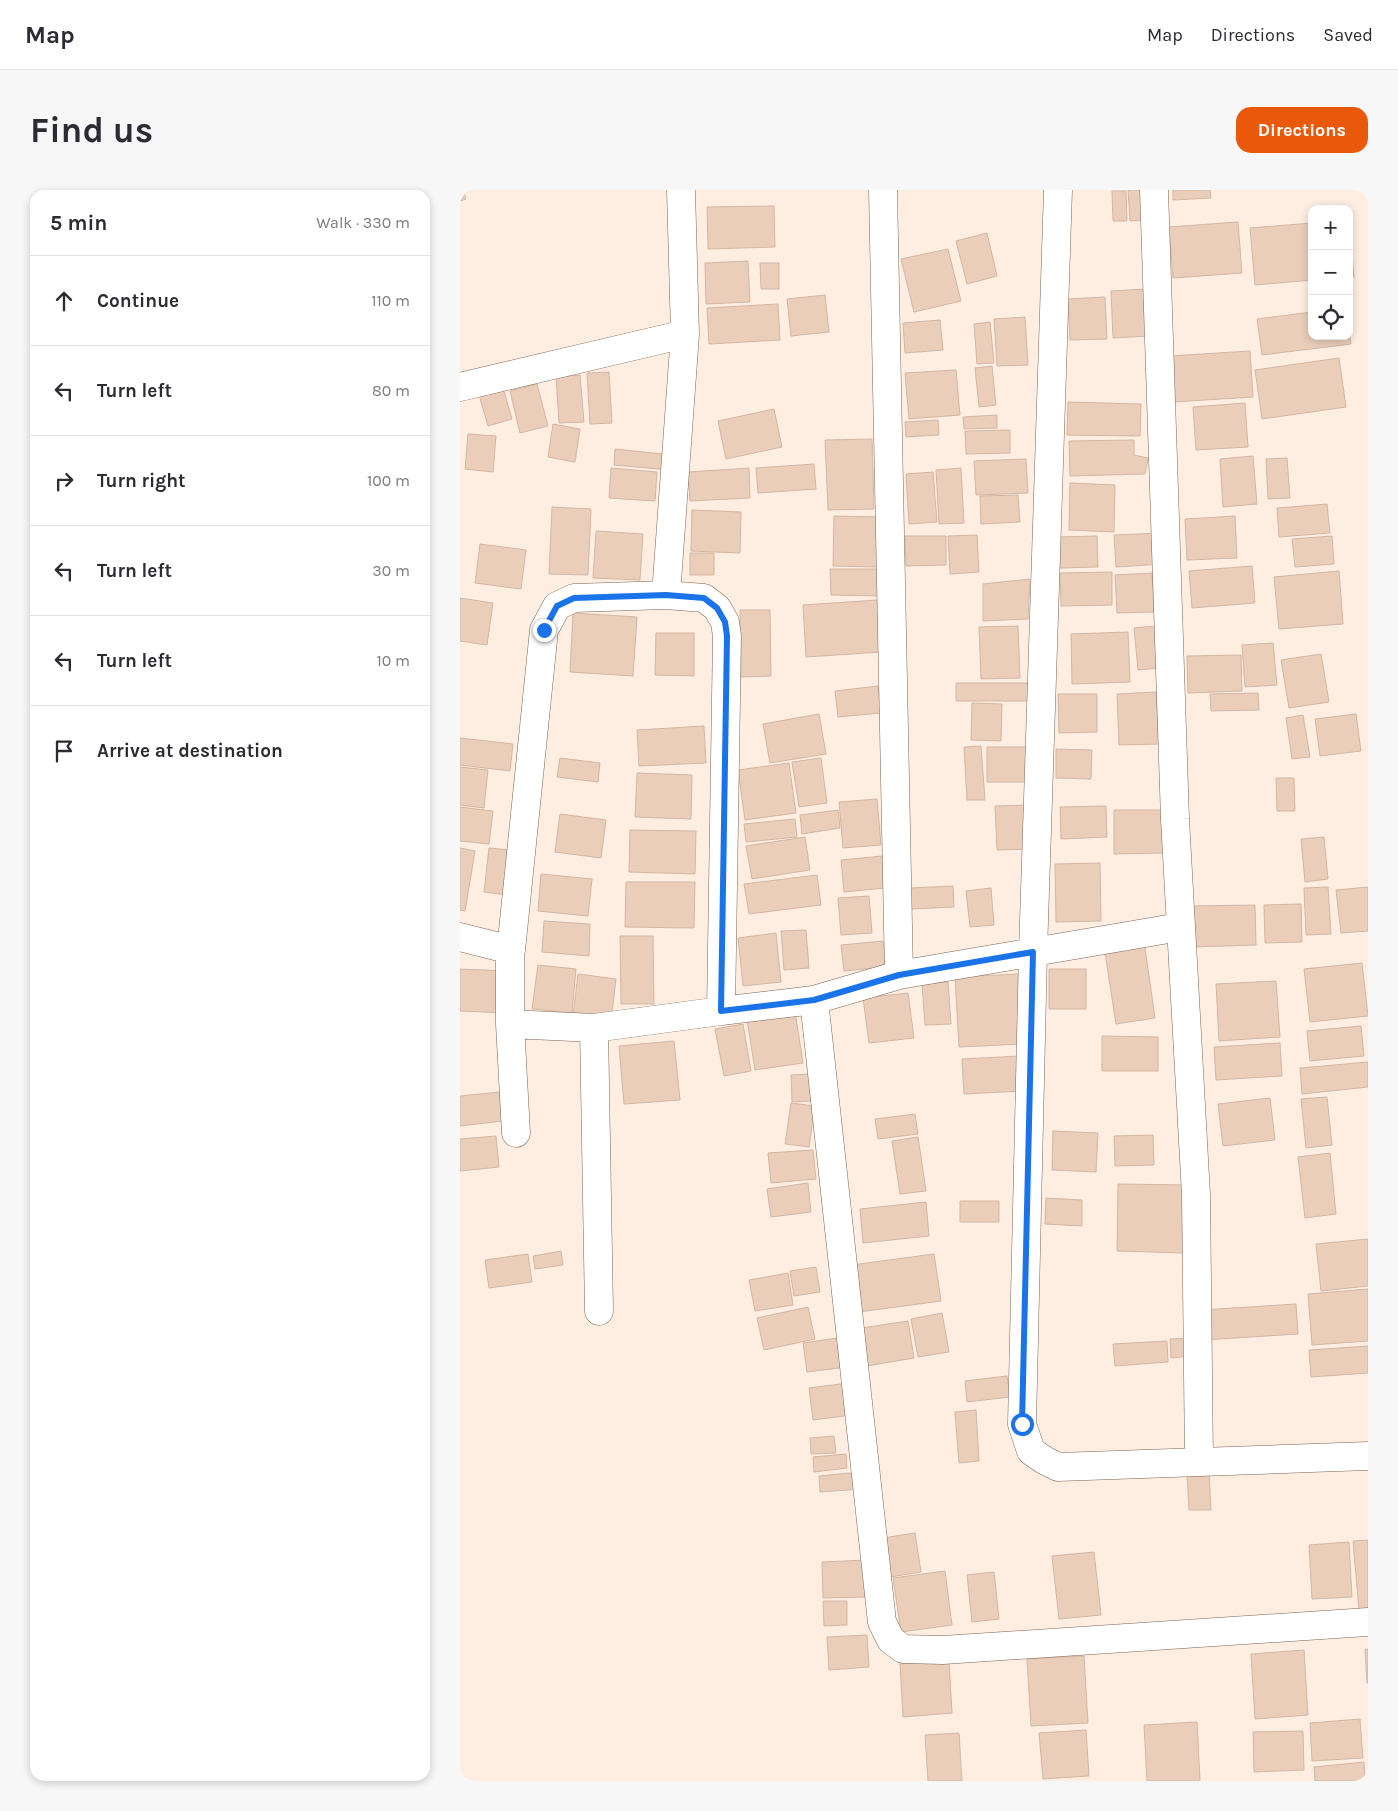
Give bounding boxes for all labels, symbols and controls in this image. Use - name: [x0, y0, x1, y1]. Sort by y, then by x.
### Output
- text: Map: [25, 21, 75, 49]
- text: Map: [1147, 24, 1183, 46]
- text: Directions: [1211, 24, 1295, 46]
- text: Saved: [1323, 24, 1373, 46]
- button: Directions: [1236, 107, 1368, 153]
- text: Find us: [30, 110, 153, 151]
- map controls: [1308, 205, 1353, 340]
- button: +: [1308, 205, 1353, 250]
- text: 5 min: [50, 211, 107, 235]
- text: Walk · 330 m: [316, 213, 410, 232]
- button: −: [1308, 250, 1353, 295]
- icon: ahead: [50, 287, 78, 315]
- text: Continue: [97, 290, 179, 312]
- text: 110 m: [371, 291, 410, 310]
- button: locate: [1308, 295, 1353, 340]
- icon: left: [50, 377, 78, 405]
- text: Turn left: [97, 380, 172, 402]
- text: 80 m: [372, 381, 410, 400]
- icon: right: [50, 467, 78, 495]
- text: Turn right: [97, 470, 186, 492]
- text: 100 m: [367, 471, 410, 490]
- icon: left: [50, 557, 78, 585]
- text: Turn left: [97, 560, 172, 582]
- text: 30 m: [372, 561, 410, 580]
- route end: [533, 619, 556, 642]
- icon: left: [50, 647, 78, 675]
- text: Turn left: [97, 650, 172, 672]
- text: 10 m: [376, 651, 410, 670]
- icon: arrive: [50, 737, 78, 765]
- text: Arrive at destination: [97, 740, 283, 762]
- route start: [1011, 1413, 1034, 1436]

